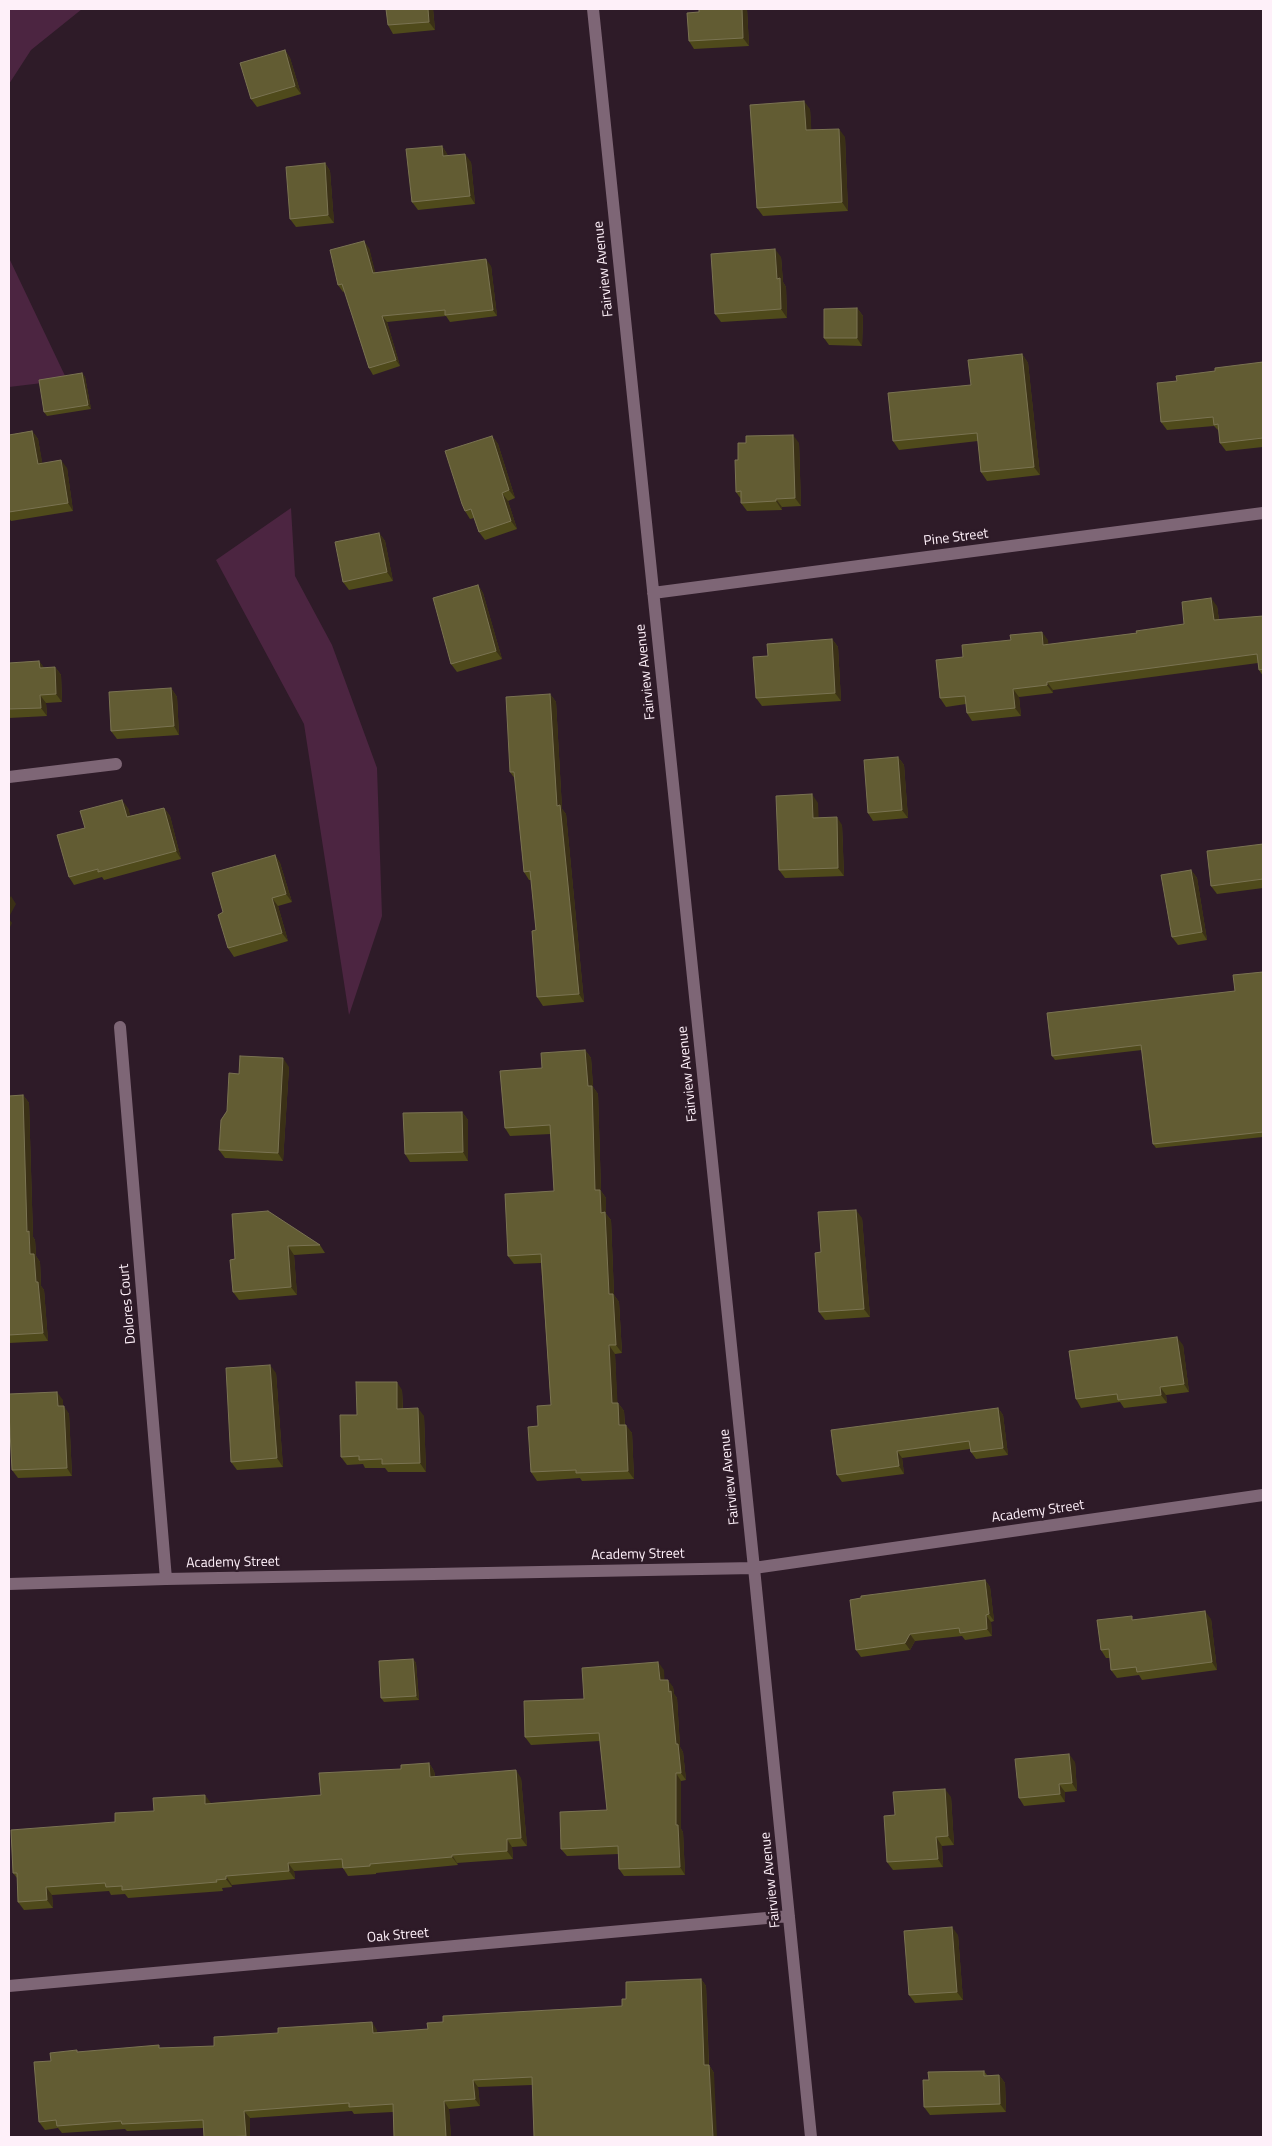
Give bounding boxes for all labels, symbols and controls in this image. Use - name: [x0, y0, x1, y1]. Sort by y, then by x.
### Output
- street label: Fairview Avenue: [591, 220, 617, 318]
- street label: Pine Street: [923, 526, 989, 550]
- street label: Fairview Avenue: [633, 623, 659, 721]
- street label: Fairview Avenue: [675, 1025, 701, 1123]
- street label: Dolores Court: [116, 1263, 140, 1345]
- street label: Fairview Avenue: [717, 1428, 743, 1526]
- street label: Academy Street: [991, 1497, 1085, 1527]
- street label: Academy Street: [591, 1546, 685, 1564]
- street label: Academy Street: [186, 1554, 280, 1572]
- street label: Fairview Avenue: [758, 1831, 784, 1929]
- street label: Oak Street: [366, 1925, 430, 1947]

